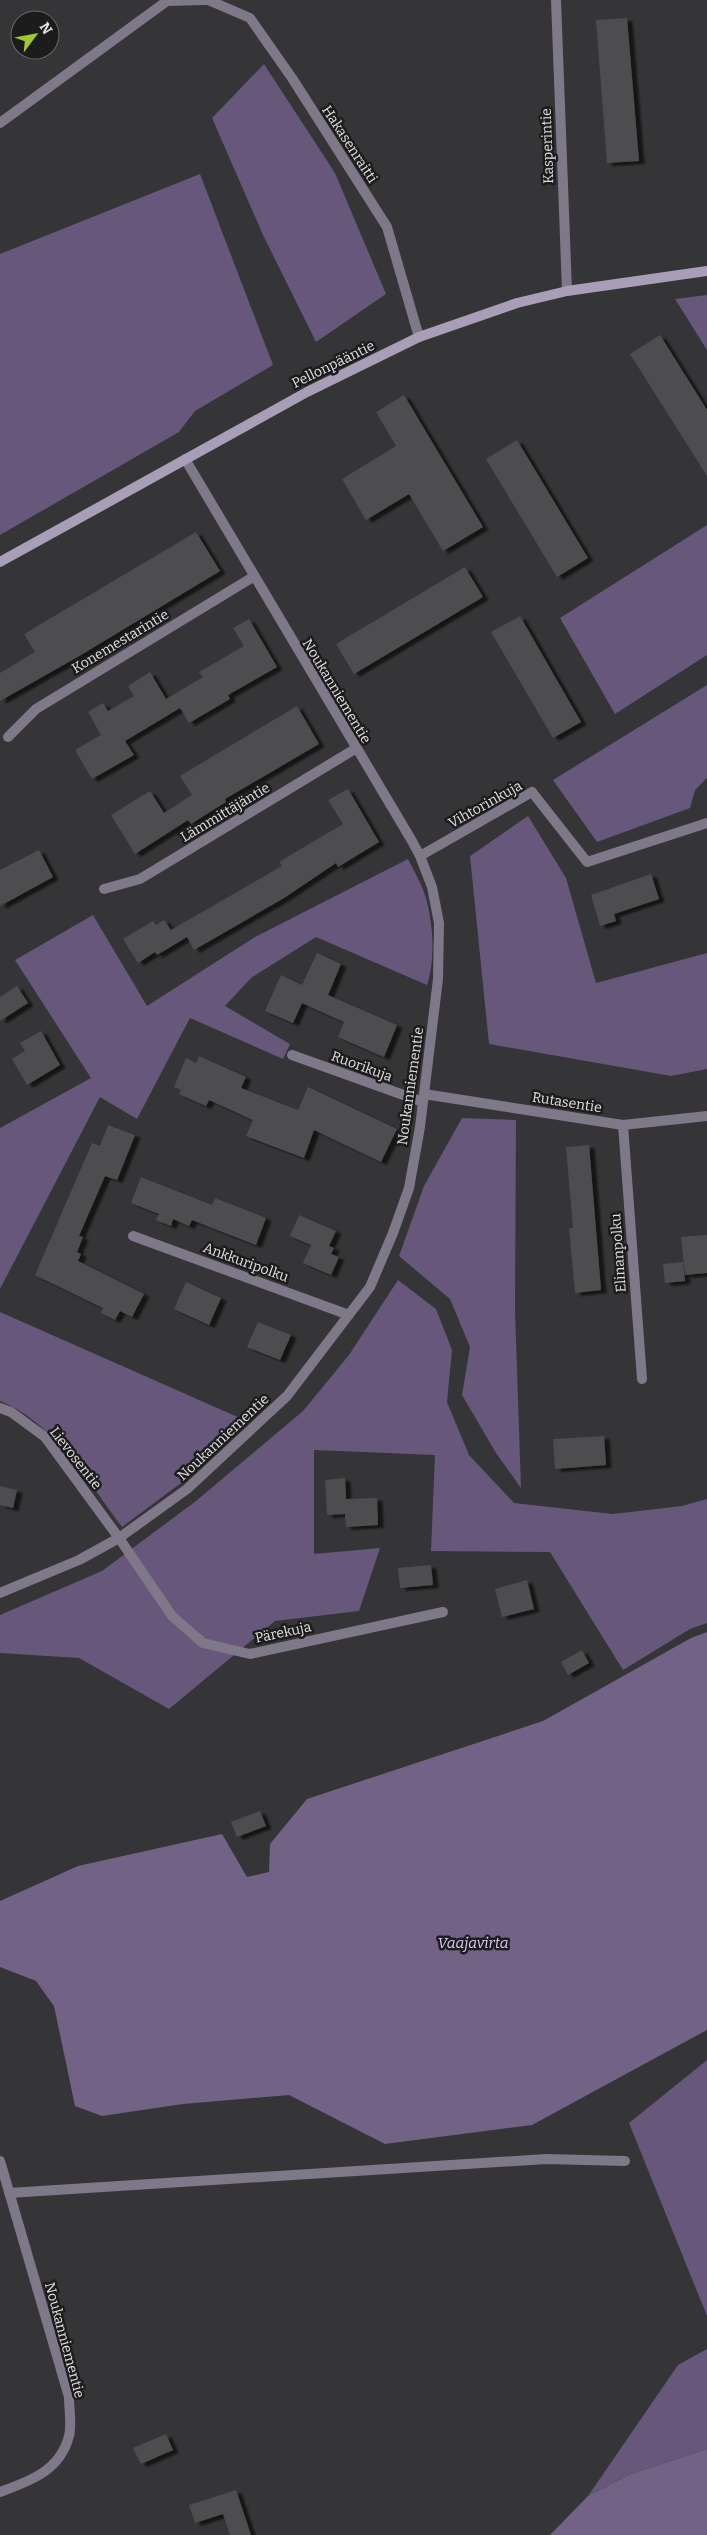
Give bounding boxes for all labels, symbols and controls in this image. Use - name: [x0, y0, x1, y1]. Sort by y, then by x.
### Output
- north arrow: [10, 10, 60, 60]
- text: N: [36, 19, 56, 38]
- street label: Hakasenraitti: [318, 102, 381, 186]
- street label: Kasperintie: [538, 108, 557, 184]
- street label: Pellonpääntie: [289, 337, 377, 392]
- street label: Konemestarintie: [69, 606, 172, 677]
- street label: Noukanniementie: [299, 636, 375, 747]
- street label: Vihtorinkuja: [445, 777, 525, 832]
- street label: Lämmittäjäntie: [178, 779, 273, 846]
- street label: Noukanniementie: [394, 1026, 427, 1146]
- street label: Ruorikuja: [329, 1048, 395, 1085]
- street label: Rutasentie: [531, 1089, 603, 1116]
- street label: Elinanpolku: [607, 1213, 630, 1293]
- street label: Ankkuripolku: [201, 1239, 291, 1286]
- street label: Noukanniementie: [174, 1391, 273, 1484]
- street label: Lievosentie: [46, 1424, 105, 1493]
- street label: Pärekuja: [253, 1618, 313, 1647]
- water label: Vaajavirta: [437, 1934, 509, 1952]
- street label: Noukanniementie: [41, 2280, 88, 2400]

